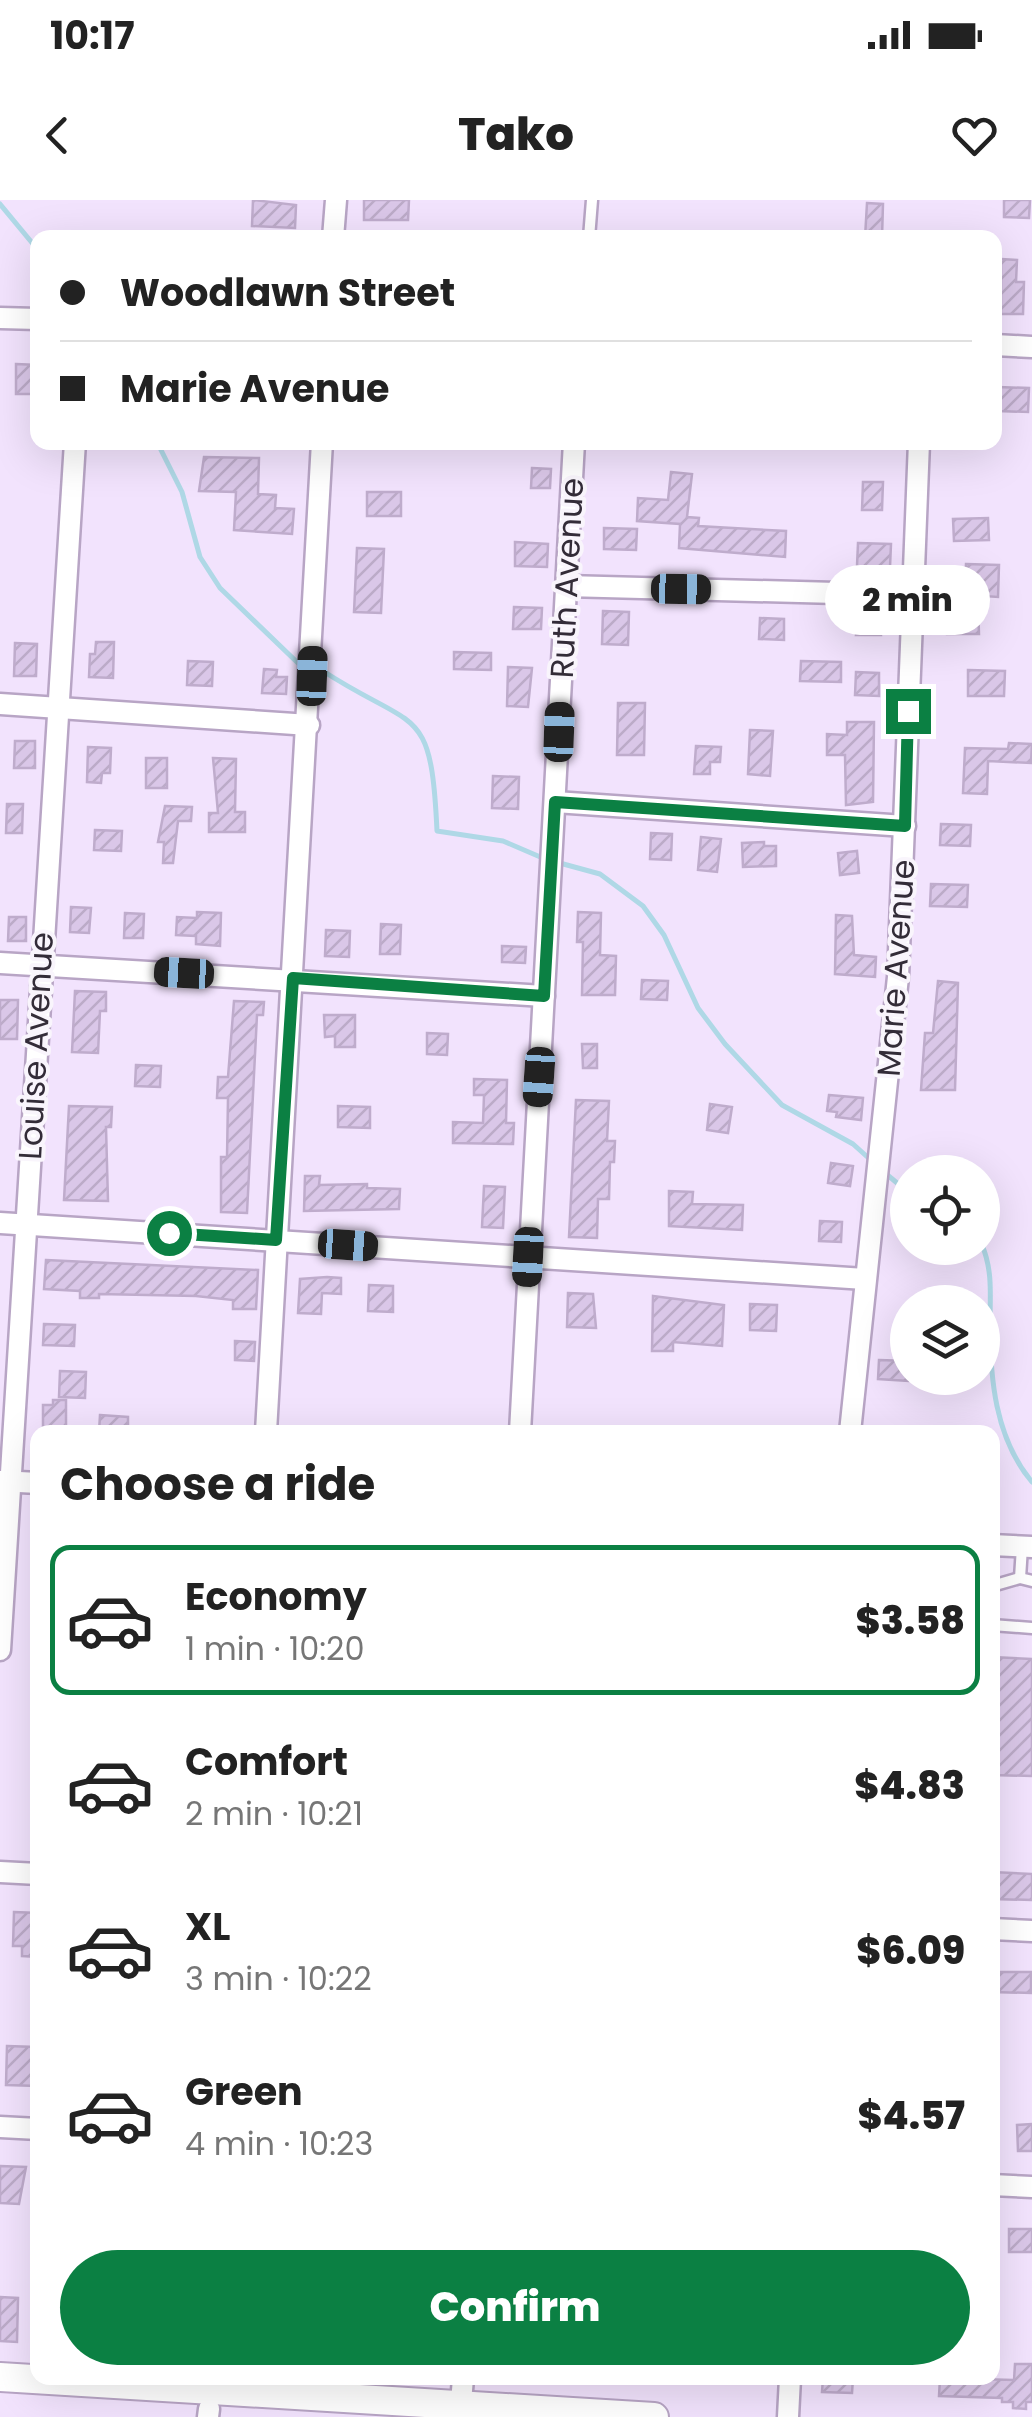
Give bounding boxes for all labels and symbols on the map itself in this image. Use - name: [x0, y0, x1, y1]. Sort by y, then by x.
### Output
- street label: Ruth Avenue: [539, 477, 594, 679]
- callout: 2 min: [826, 566, 990, 636]
- car: [651, 573, 711, 605]
- car: [296, 645, 328, 707]
- route end: [886, 689, 931, 734]
- car: [543, 701, 575, 763]
- street label: Marie Avenue: [865, 858, 926, 1078]
- street label: Louise Avenue: [7, 931, 64, 1161]
- car: [153, 956, 215, 990]
- car: [522, 1046, 556, 1108]
- route start: [147, 1211, 192, 1256]
- car: [511, 1226, 545, 1288]
- car: [317, 1228, 379, 1262]

